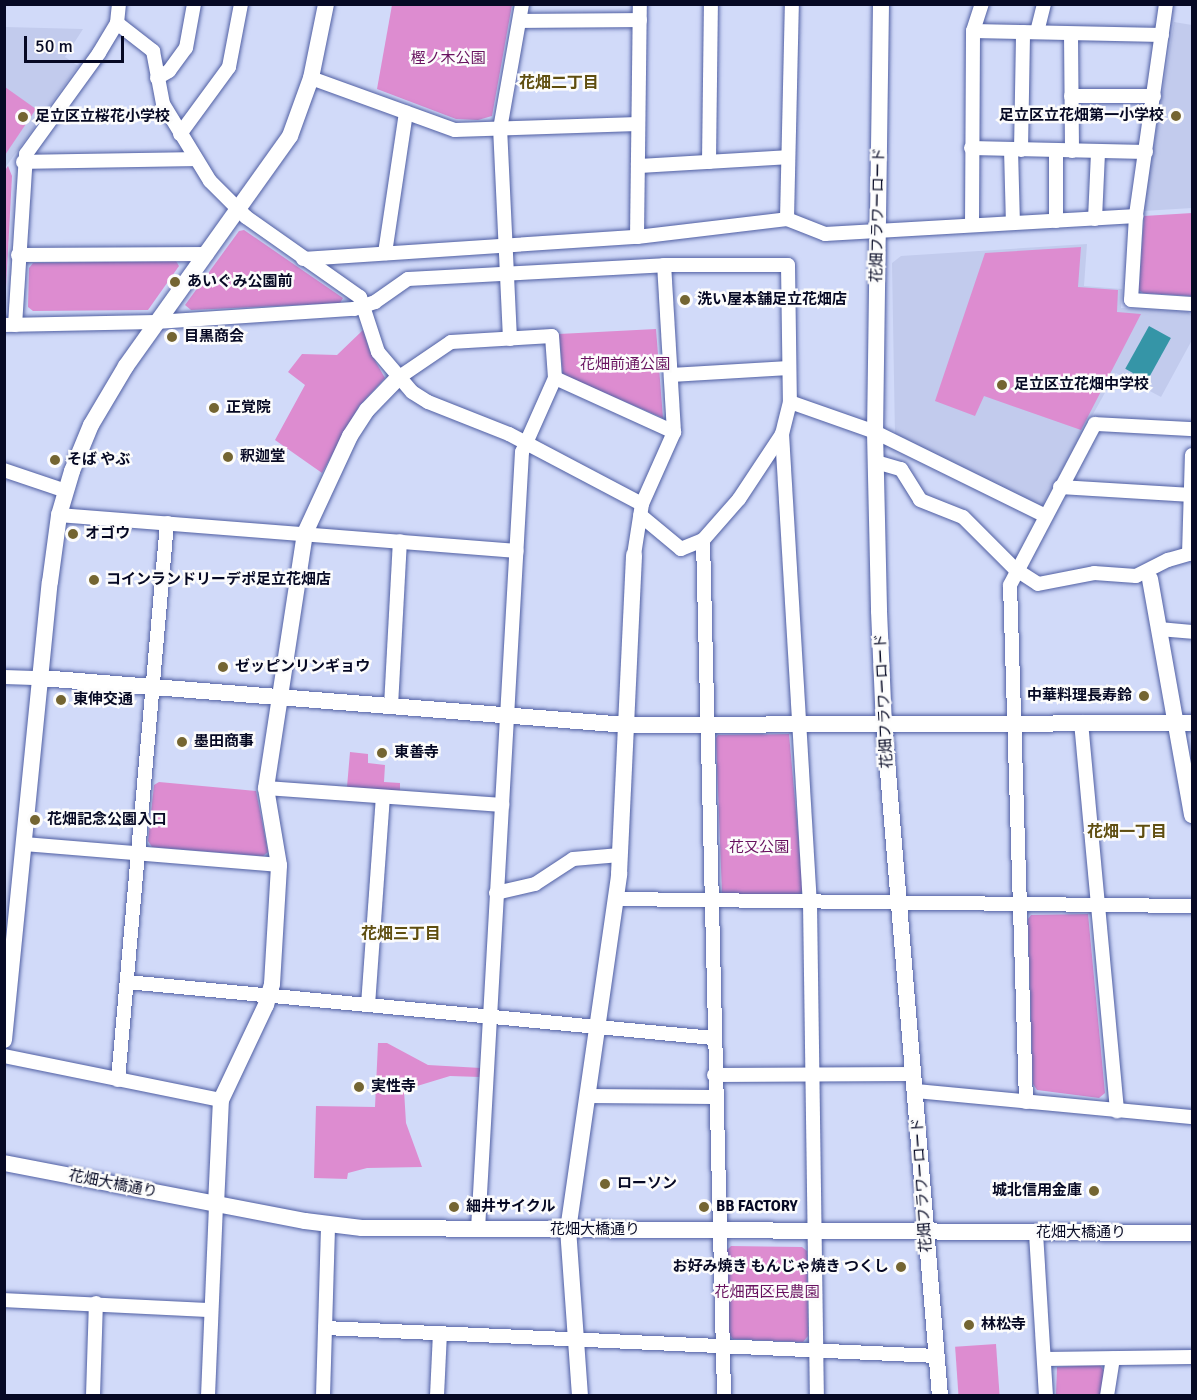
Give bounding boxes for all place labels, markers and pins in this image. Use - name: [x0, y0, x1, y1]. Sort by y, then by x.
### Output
- place label: 足立区立花畑第一小学校: [999, 107, 1164, 125]
- place label: 足立区立桜花小学校: [35, 108, 170, 126]
- marker: 足立区立花畑第一小学校: [1169, 109, 1183, 123]
- marker: 足立区立桜花小学校: [16, 110, 30, 124]
- place label: あいぐみ公園前: [187, 273, 292, 291]
- marker: あいぐみ公園前: [168, 275, 182, 289]
- place label: 洗い屋本舗足立花畑店: [697, 291, 847, 309]
- marker: 洗い屋本舗足立花畑店: [678, 293, 692, 307]
- place label: 目黒商会: [184, 328, 244, 346]
- marker: 目黒商会: [165, 330, 179, 344]
- place label: 足立区立花畑中学校: [1014, 376, 1149, 394]
- marker: 足立区立花畑中学校: [995, 378, 1009, 392]
- place label: 正覚院: [226, 399, 271, 417]
- marker: 正覚院: [207, 401, 221, 415]
- place label: 釈迦堂: [240, 448, 285, 466]
- marker: 釈迦堂: [221, 450, 235, 464]
- place label: そば やぶ: [67, 451, 130, 469]
- marker: そば やぶ: [48, 453, 62, 467]
- place label: オゴウ: [85, 525, 130, 543]
- marker: オゴウ: [66, 527, 80, 541]
- place label: コインランドリーデポ足立花畑店: [106, 571, 331, 589]
- marker: コインランドリーデポ足立花畑店: [87, 573, 101, 587]
- place label: ゼッピンリンギョウ: [235, 658, 370, 676]
- marker: ゼッピンリンギョウ: [216, 660, 230, 674]
- place label: 中華料理長寿鈴: [1027, 687, 1132, 705]
- marker: 中華料理長寿鈴: [1137, 689, 1151, 703]
- place label: 東伸交通: [73, 691, 133, 709]
- marker: 東伸交通: [54, 693, 68, 707]
- place label: 墨田商事: [194, 733, 254, 751]
- marker: 墨田商事: [175, 735, 189, 749]
- place label: 東善寺: [394, 744, 439, 762]
- marker: 東善寺: [375, 746, 389, 760]
- place label: 花畑記念公園入口: [47, 811, 167, 829]
- marker: 花畑記念公園入口: [28, 813, 42, 827]
- place label: 実性寺: [371, 1078, 416, 1096]
- marker: 実性寺: [352, 1080, 366, 1094]
- place label: ローソン: [617, 1175, 677, 1193]
- marker: ローソン: [598, 1177, 612, 1191]
- place label: 城北信用金庫: [992, 1182, 1082, 1200]
- marker: 城北信用金庫: [1087, 1184, 1101, 1198]
- place label: 細井サイクル: [466, 1198, 556, 1216]
- place label: BB FACTORY: [716, 1198, 798, 1216]
- marker: 細井サイクル: [447, 1200, 461, 1214]
- marker: BB FACTORY: [697, 1200, 711, 1214]
- place label: お好み焼き もんじゃ焼き つくし: [672, 1258, 889, 1276]
- marker: お好み焼き もんじゃ焼き つくし: [894, 1260, 908, 1274]
- place label: 林松寺: [981, 1316, 1026, 1334]
- marker: 林松寺: [962, 1318, 976, 1332]

